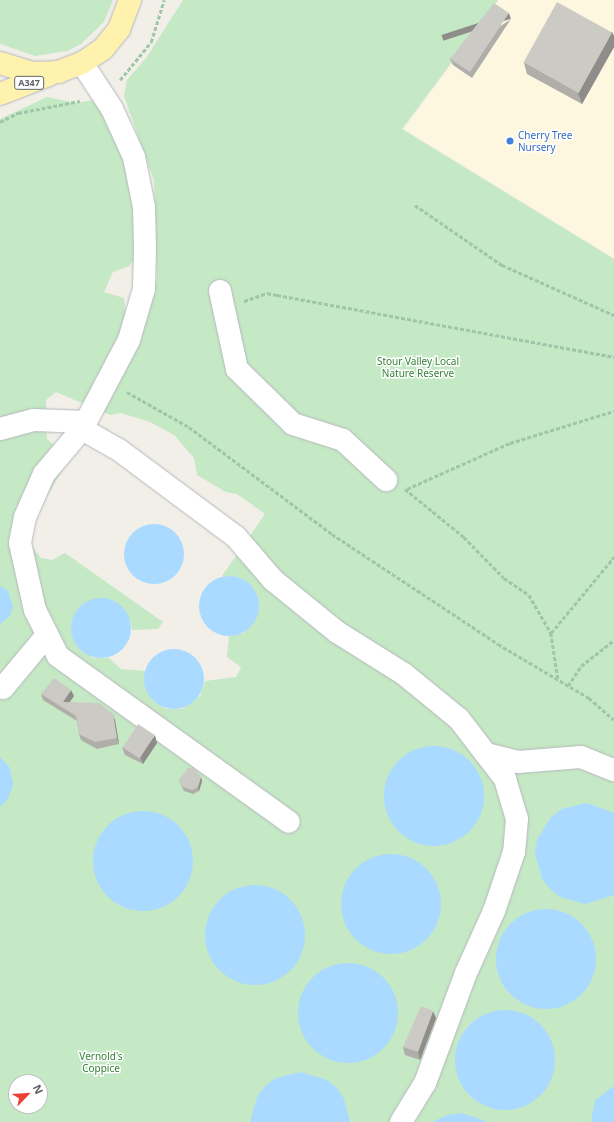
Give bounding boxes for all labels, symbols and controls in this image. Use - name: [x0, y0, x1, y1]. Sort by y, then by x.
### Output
- road number: A347: [14, 76, 44, 90]
- place label: Cherry Tree Nursery: [518, 129, 572, 152]
- marker: Cherry Tree Nursery: [505, 136, 515, 146]
- park label: Stour Valley Local Nature Reserve: [377, 355, 459, 378]
- park label: Vernold's Coppice: [79, 1050, 123, 1074]
- north arrow: [8, 1074, 48, 1114]
- text: N: [30, 1082, 47, 1096]

